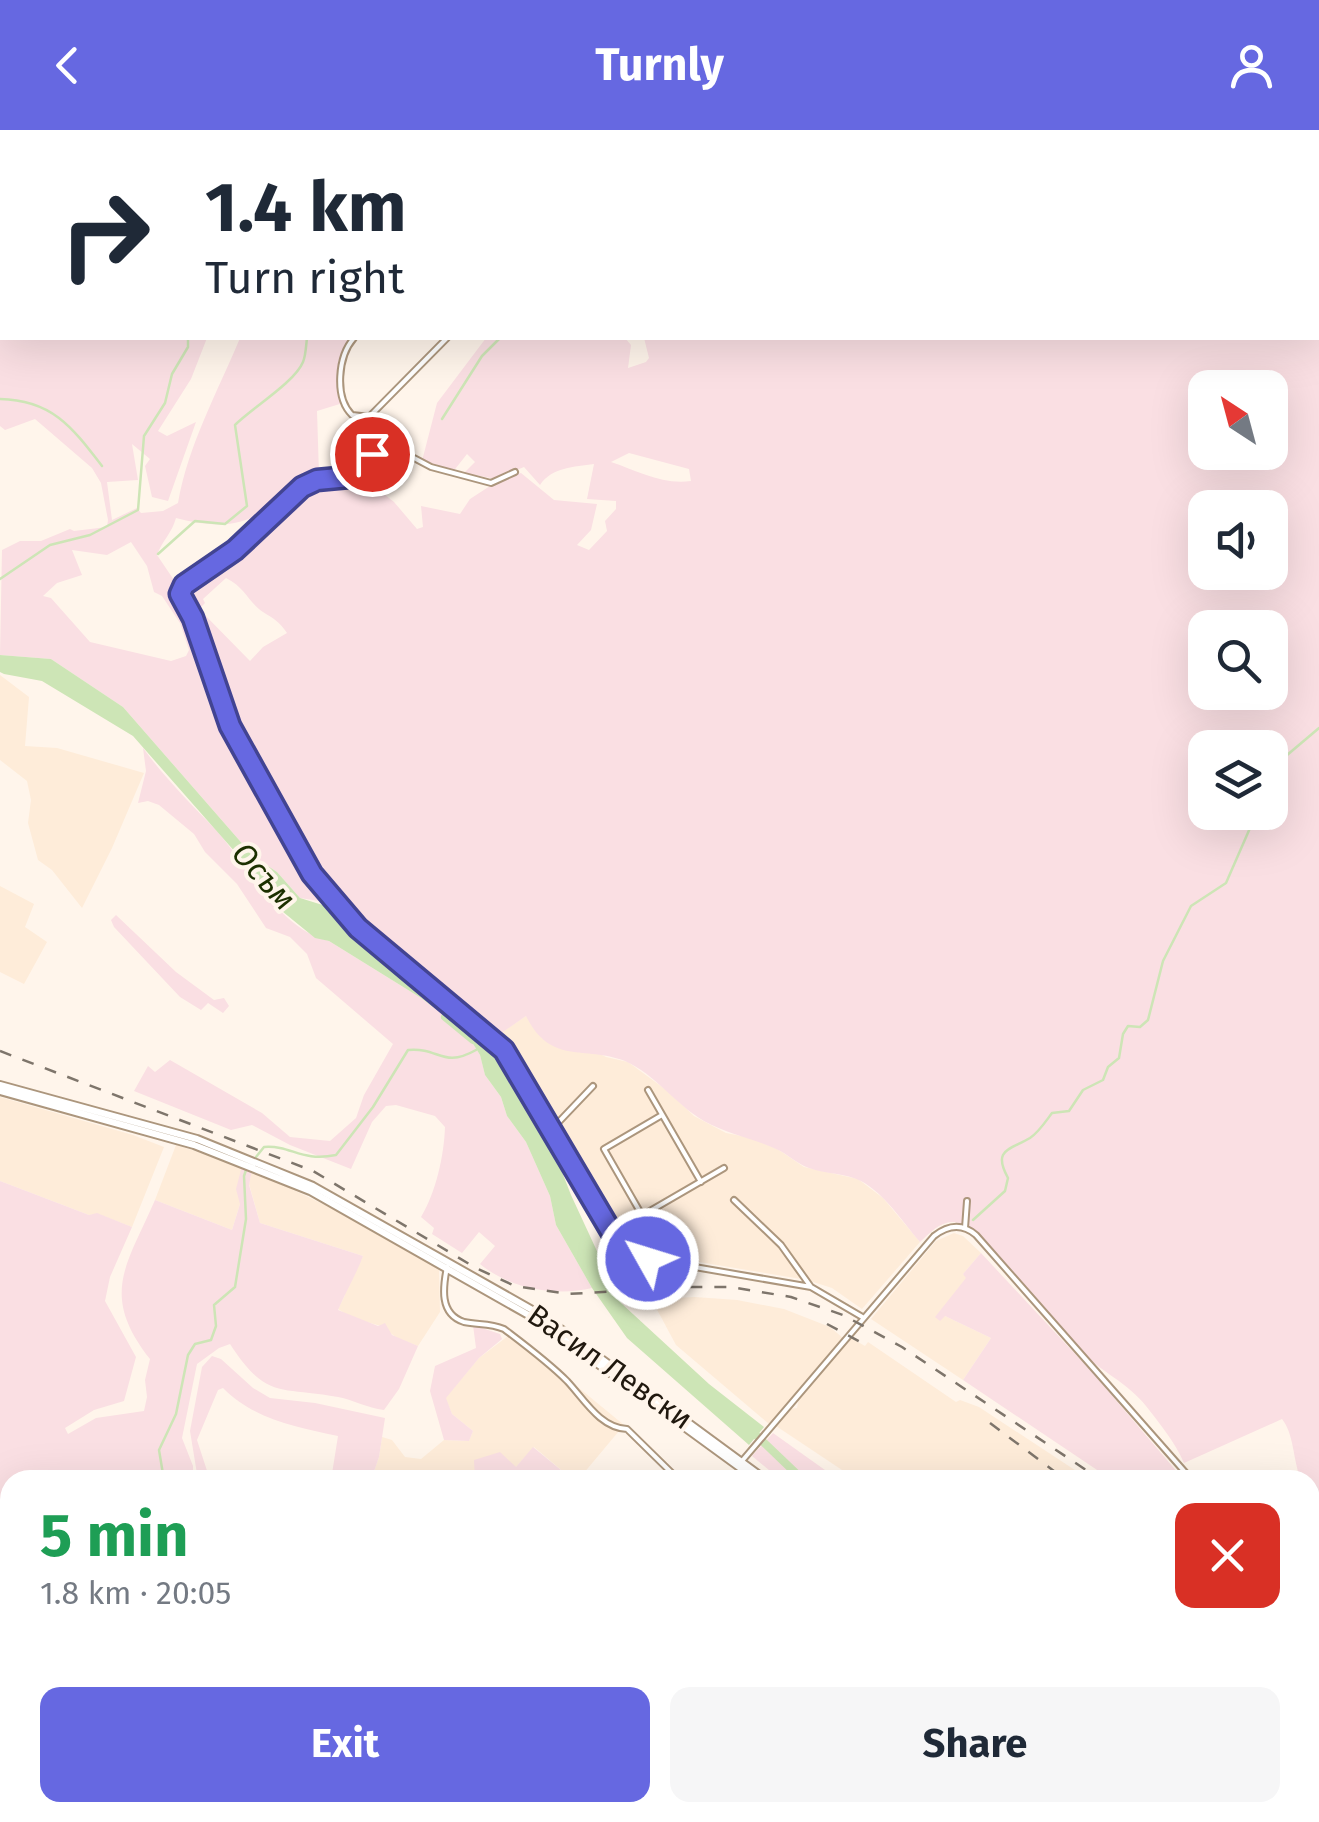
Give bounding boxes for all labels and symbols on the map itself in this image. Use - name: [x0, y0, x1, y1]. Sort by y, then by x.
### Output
- north arrow: [1188, 370, 1288, 470]
- pin: [330, 412, 415, 497]
- water label: Осъм: [224, 835, 304, 917]
- position arrow: [596, 1207, 700, 1311]
- street label: Васил Левски: [521, 1297, 699, 1437]

